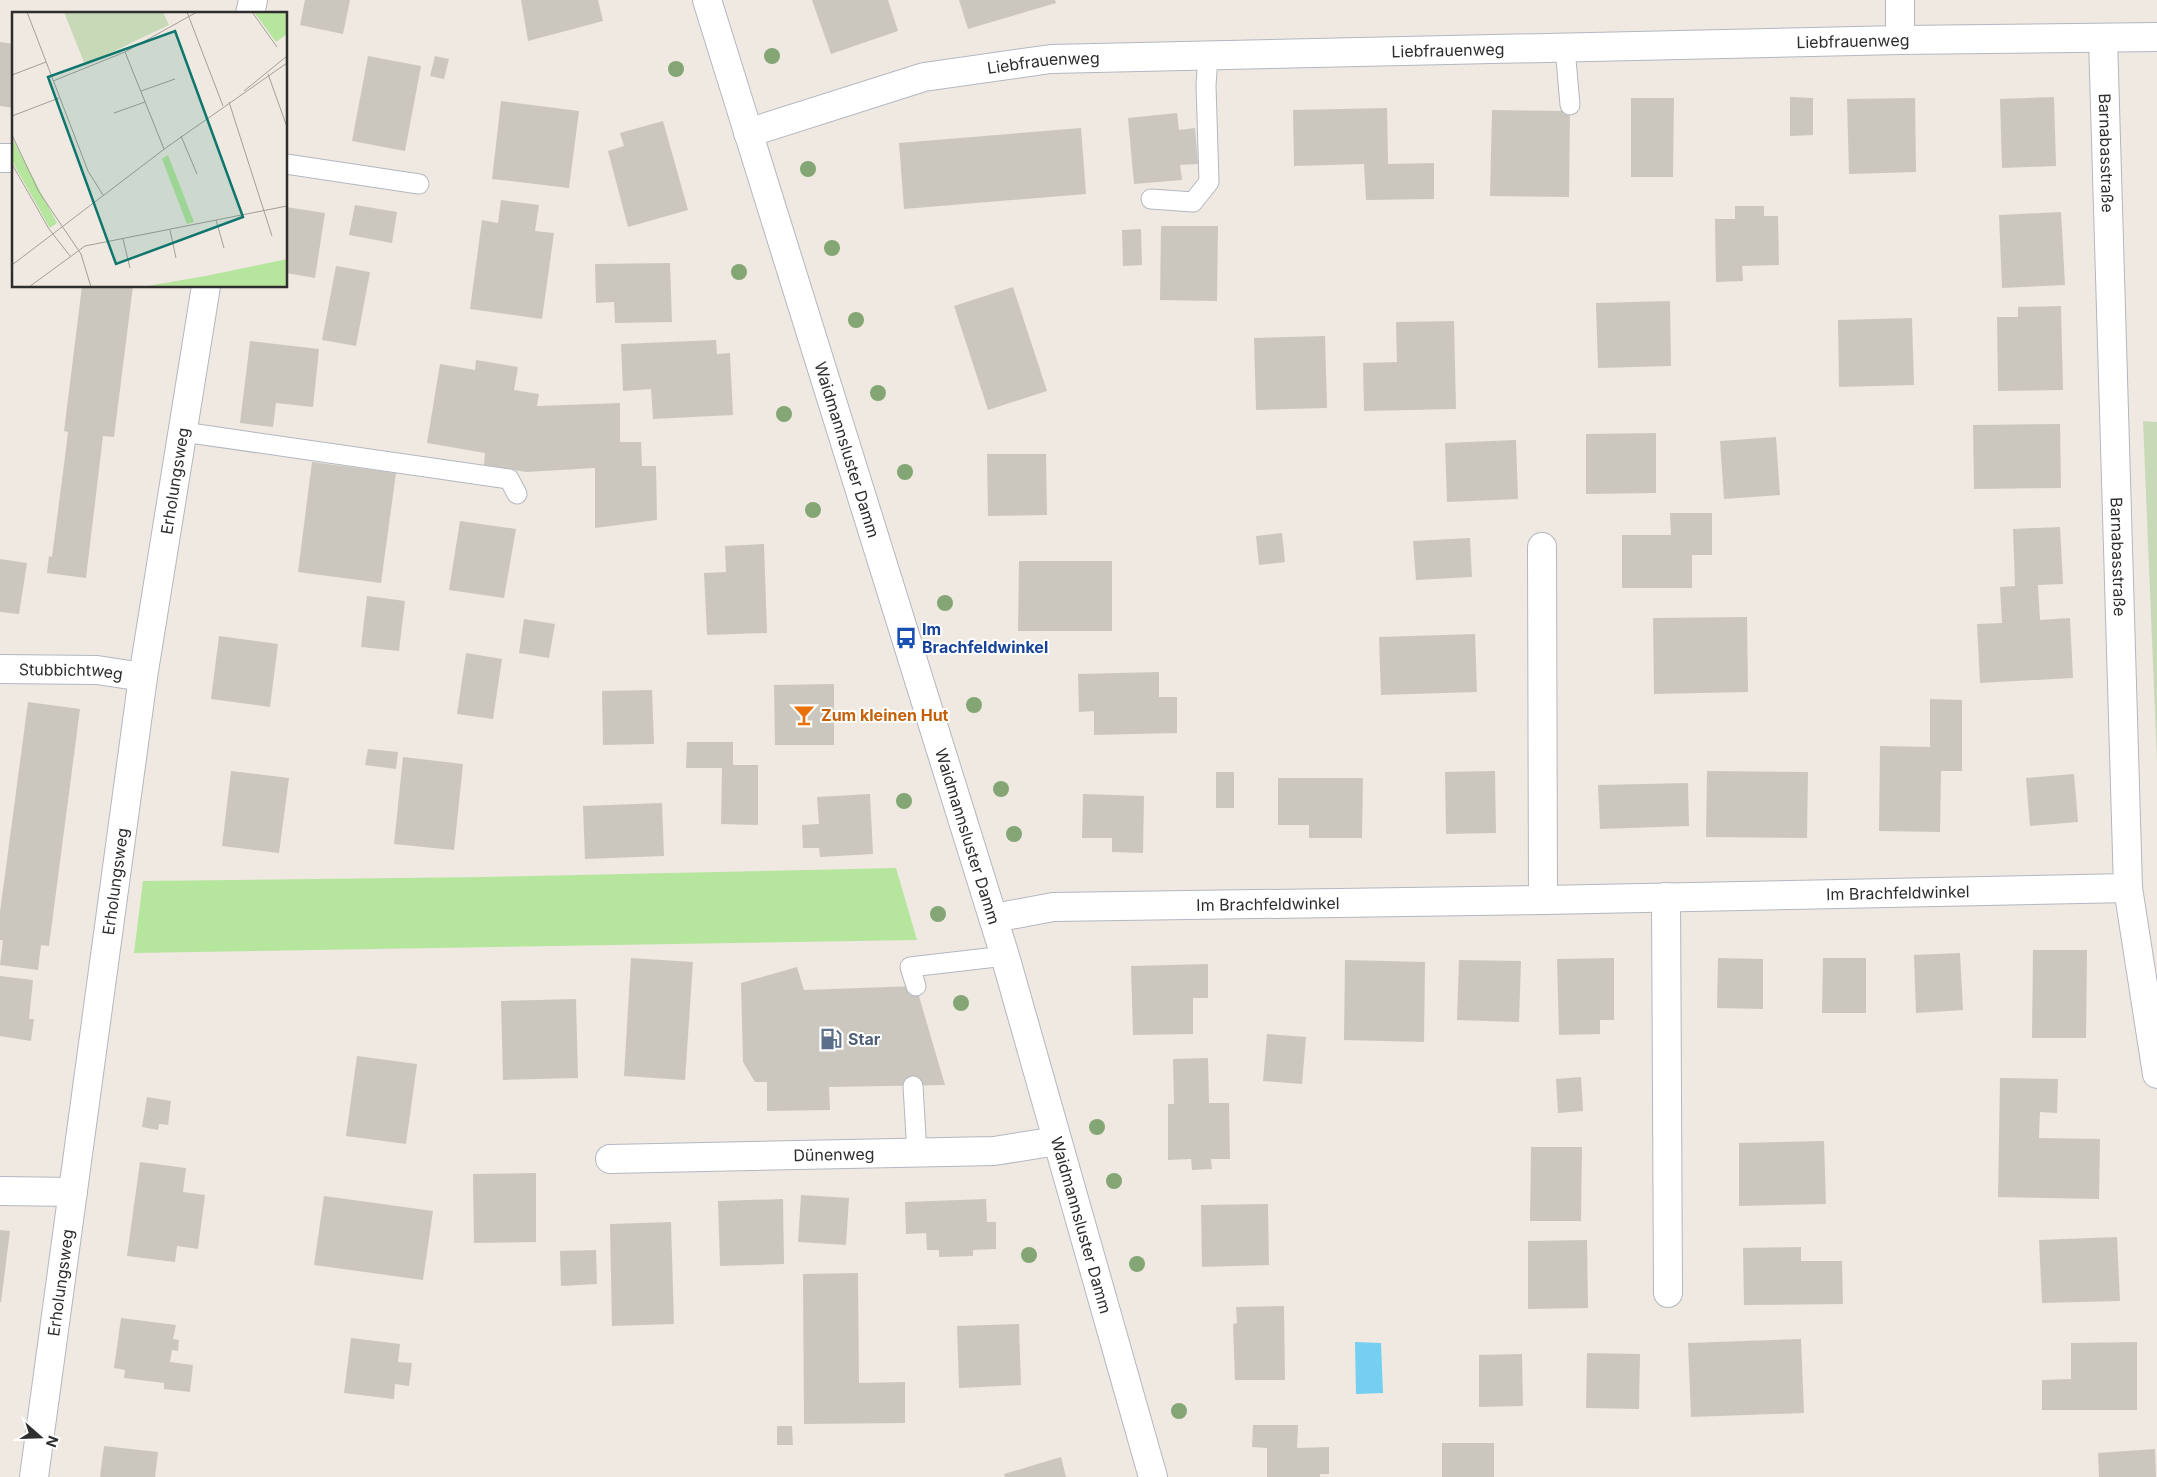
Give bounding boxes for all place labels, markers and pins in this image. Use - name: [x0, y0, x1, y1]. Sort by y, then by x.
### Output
- place label: Im Brachfeldwinkel: [922, 619, 1048, 657]
- bus stop icon: Im Brachfeldwinkel: [893, 625, 919, 651]
- bar icon: Zum kleinen Hut: [791, 702, 817, 728]
- place label: Zum kleinen Hut: [821, 705, 949, 725]
- fuel station icon: Star: [818, 1026, 844, 1052]
- place label: Star: [848, 1029, 881, 1049]

